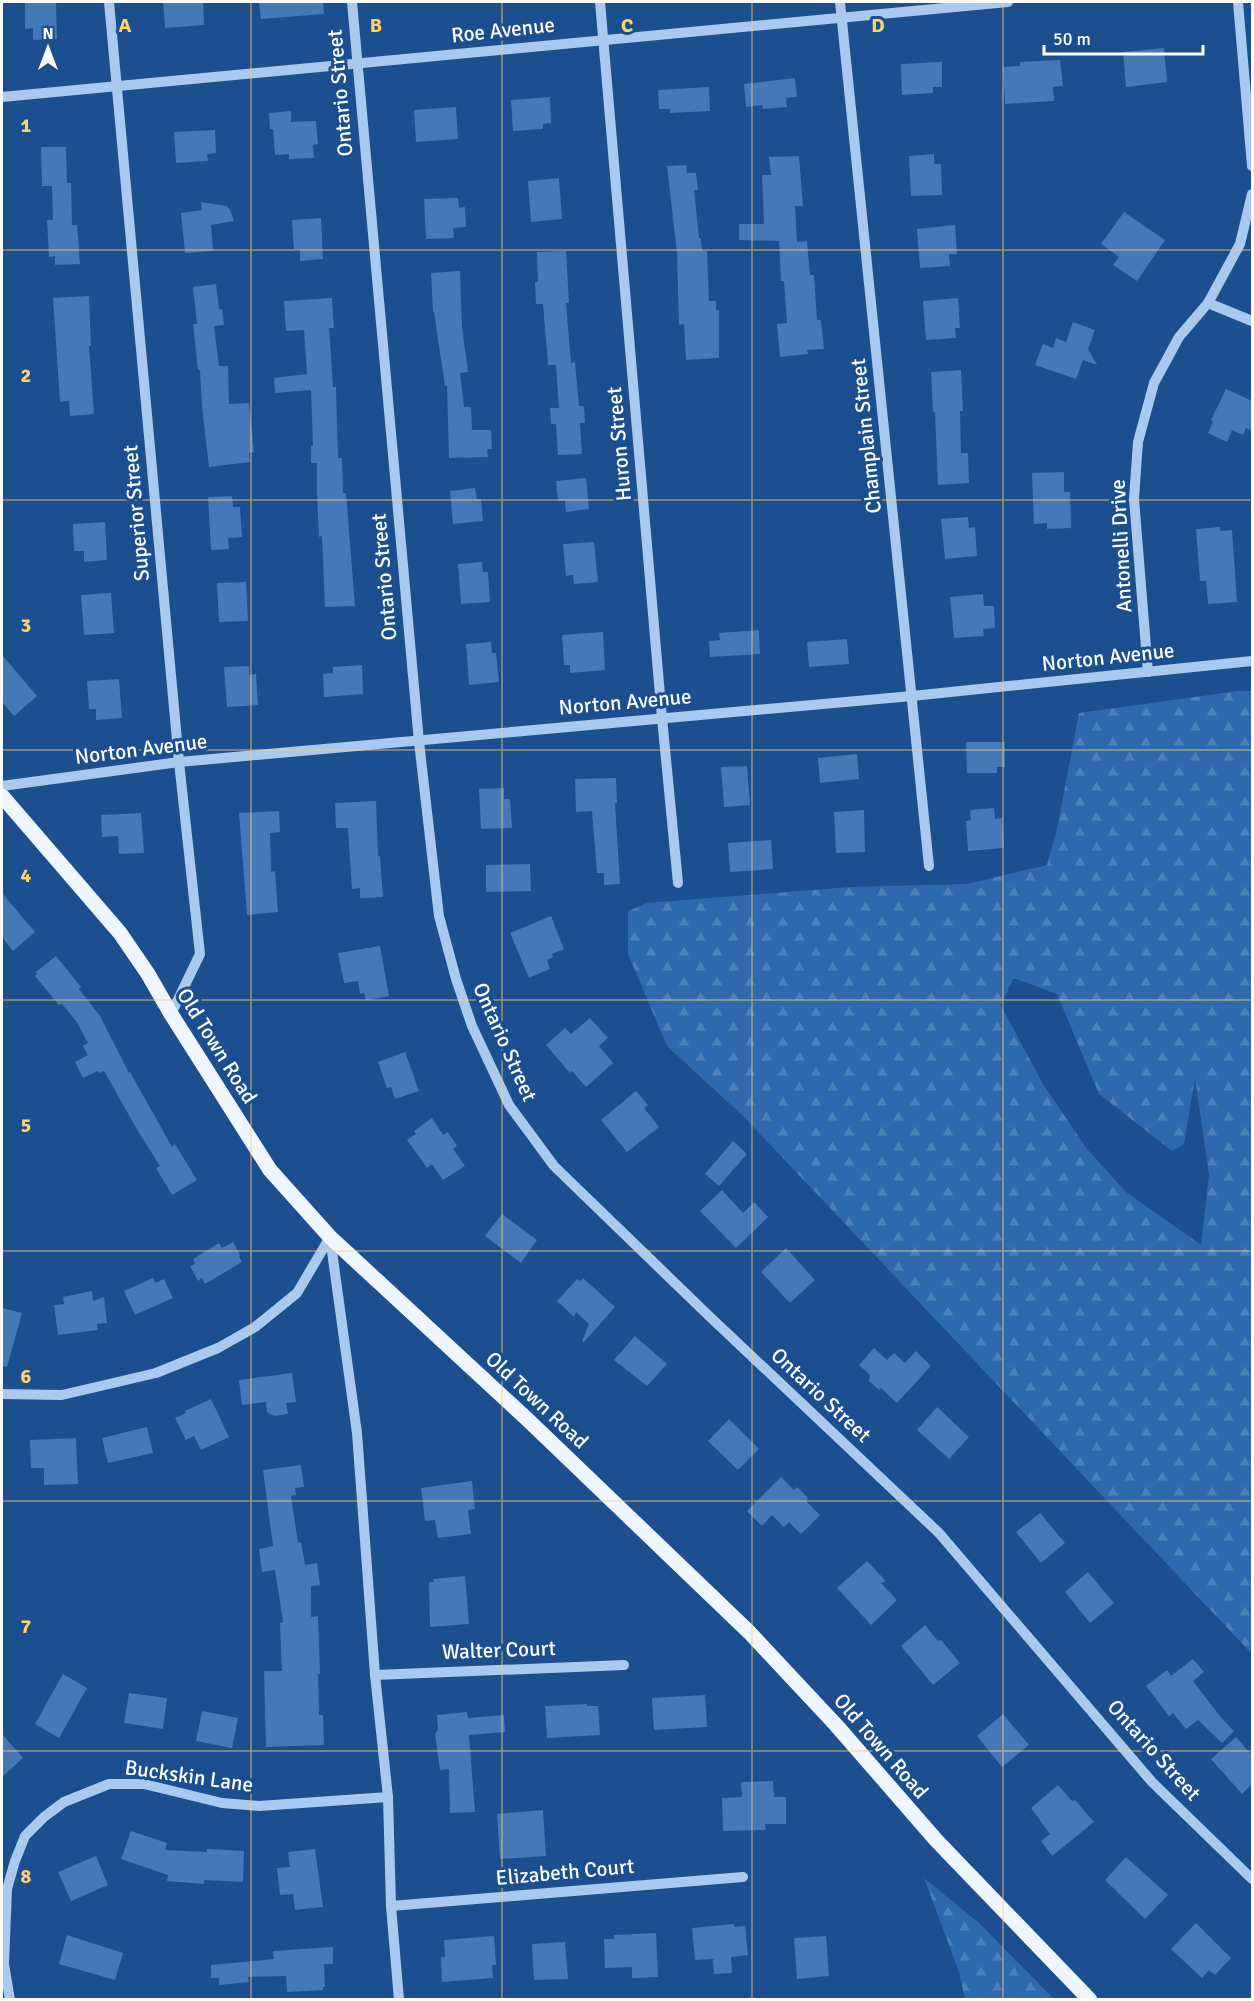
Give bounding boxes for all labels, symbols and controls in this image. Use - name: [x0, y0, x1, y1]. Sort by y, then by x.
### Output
- street label: Roe Avenue: [450, 12, 556, 48]
- text: A: [119, 13, 132, 38]
- text: B: [370, 13, 382, 38]
- text: C: [621, 13, 633, 38]
- text: D: [871, 13, 885, 38]
- north arrow: [18, 18, 78, 78]
- scale bar: [1044, 18, 1203, 56]
- text: N: [42, 24, 54, 44]
- street label: Ontario Street: [322, 28, 358, 158]
- text: 50 m: [1053, 28, 1091, 50]
- text: 1: [21, 113, 32, 138]
- street label: Champlain Street: [845, 357, 887, 515]
- text: 2: [21, 363, 31, 388]
- street label: Huron Street: [601, 386, 637, 502]
- street label: Superior Street: [117, 444, 155, 582]
- street label: Antonelli Drive: [1105, 479, 1137, 613]
- street label: Ontario Street: [366, 512, 402, 642]
- text: 3: [21, 613, 31, 638]
- street label: Norton Avenue: [1040, 637, 1176, 677]
- street label: Norton Avenue: [558, 683, 692, 721]
- street label: Norton Avenue: [73, 728, 209, 770]
- text: 4: [21, 863, 32, 888]
- street label: Ontario Street: [467, 979, 543, 1105]
- street label: Old Town Road: [171, 984, 263, 1108]
- text: 5: [21, 1113, 31, 1138]
- street label: Ontario Street: [766, 1342, 876, 1448]
- street label: Old Town Road: [480, 1346, 594, 1454]
- text: 6: [21, 1364, 32, 1389]
- text: 7: [21, 1614, 32, 1639]
- street label: Walter Court: [442, 1635, 556, 1665]
- street label: Old Town Road: [828, 1688, 934, 1804]
- street label: Ontario Street: [1102, 1694, 1206, 1806]
- street label: Buckskin Lane: [123, 1754, 255, 1798]
- street label: Elizabeth Court: [495, 1853, 635, 1891]
- text: 8: [21, 1864, 32, 1889]

